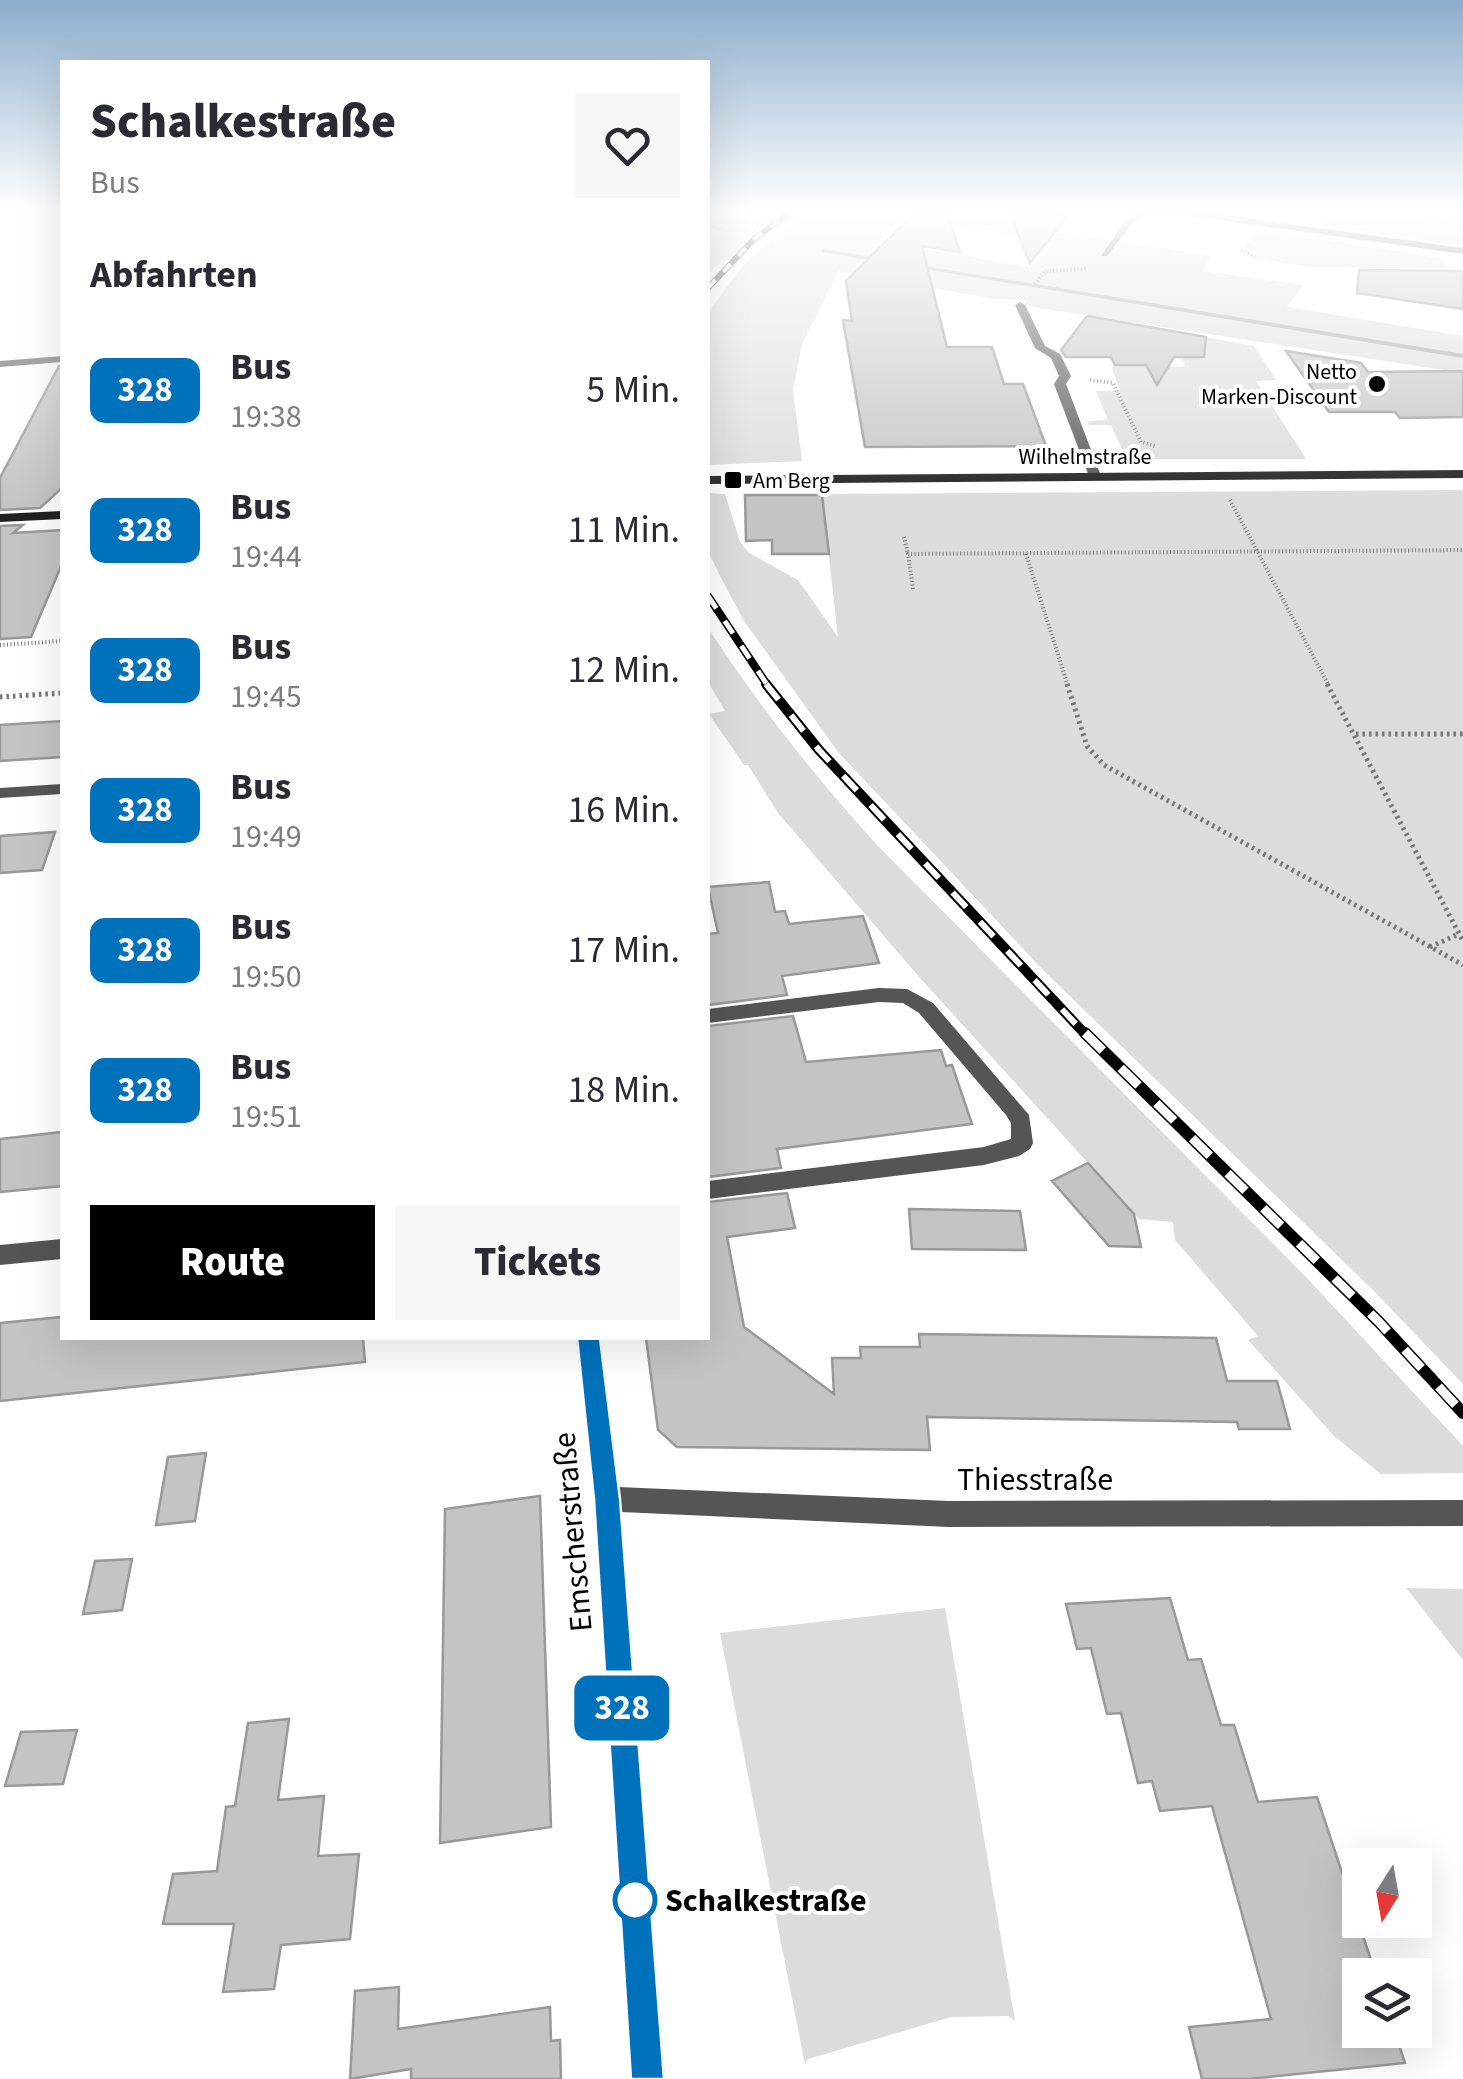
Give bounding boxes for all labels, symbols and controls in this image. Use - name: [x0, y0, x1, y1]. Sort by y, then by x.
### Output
- text: Schalkestraße: [90, 88, 396, 156]
- button: heart: [575, 93, 680, 198]
- text: Bus: [90, 160, 140, 206]
- text: Abfahrten: [90, 248, 258, 302]
- text: Bus: [230, 340, 291, 394]
- place label: Netto Marken-Discount: [1201, 356, 1358, 413]
- text: 5 Min.: [586, 363, 680, 417]
- text: 328: [117, 365, 173, 415]
- marker: Netto Marken-Discount: [1366, 373, 1388, 395]
- text: 19:38: [230, 394, 302, 440]
- street label: Wilhelmstraße: [1018, 441, 1152, 473]
- place label: Am Berg: [753, 465, 830, 497]
- marker: Am Berg: [722, 469, 744, 491]
- text: Bus: [230, 480, 291, 534]
- text: 11 Min.: [567, 503, 680, 557]
- text: 328: [117, 505, 173, 555]
- text: 19:44: [230, 534, 302, 580]
- text: Bus: [230, 620, 291, 674]
- text: 12 Min.: [567, 643, 680, 697]
- text: 328: [117, 645, 173, 695]
- text: 19:45: [230, 674, 302, 720]
- text: Bus: [230, 760, 291, 814]
- text: 16 Min.: [567, 783, 680, 837]
- text: 328: [117, 785, 173, 835]
- text: 19:49: [230, 814, 302, 860]
- text: Bus: [230, 900, 291, 954]
- text: 17 Min.: [567, 923, 680, 977]
- text: 328: [117, 925, 173, 975]
- text: 19:50: [230, 954, 302, 1000]
- text: Bus: [230, 1040, 291, 1094]
- text: 18 Min.: [567, 1063, 680, 1117]
- text: 328: [117, 1065, 173, 1115]
- text: 19:51: [230, 1094, 302, 1140]
- button: Route: [90, 1205, 375, 1320]
- button: Tickets: [395, 1205, 680, 1320]
- street label: Emscherstraße: [541, 1430, 605, 1634]
- street label: Thiesstraße: [957, 1457, 1113, 1503]
- line badge: 328: [564, 1676, 680, 1740]
- text: 328: [594, 1683, 650, 1733]
- north arrow: [1342, 1848, 1432, 1938]
- map controls: [1342, 1848, 1432, 2048]
- place label: Schalkestraße: [665, 1878, 867, 1924]
- marker: Schalkestraße: [614, 1879, 656, 1921]
- button: layers: [1342, 1958, 1432, 2048]

